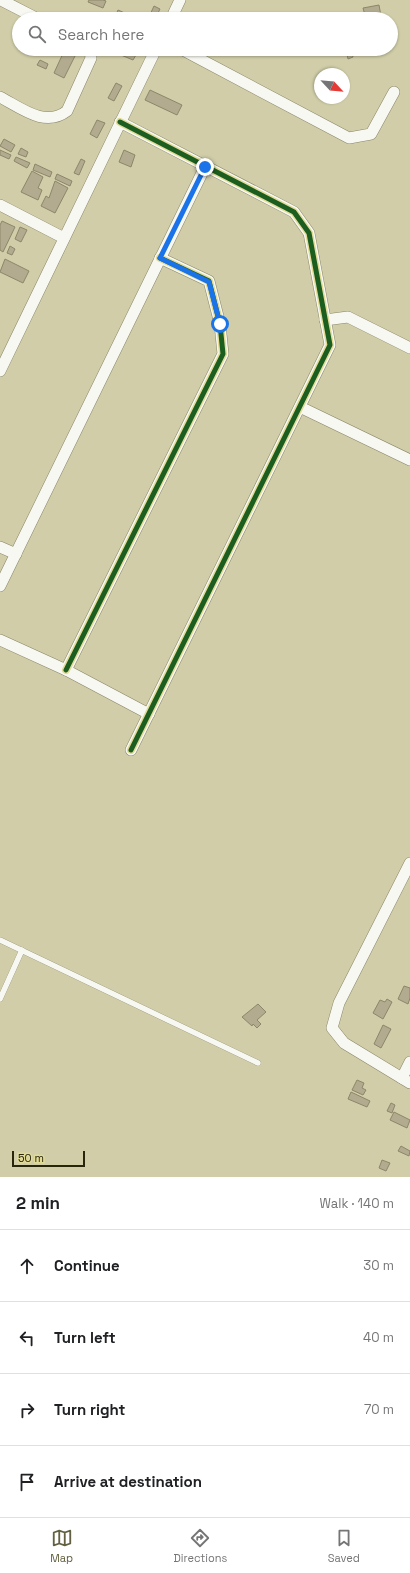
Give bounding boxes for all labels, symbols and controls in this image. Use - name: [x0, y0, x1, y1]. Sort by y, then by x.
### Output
- search box: [12, 12, 398, 56]
- icon: search: [26, 23, 48, 45]
- text: Search here: [58, 25, 144, 44]
- north arrow: [314, 68, 350, 104]
- route end: [196, 158, 214, 176]
- route start: [211, 315, 229, 333]
- scale bar: [12, 1149, 85, 1168]
- text: 50 m: [18, 1151, 44, 1165]
- text: 2 min: [16, 1192, 60, 1214]
- text: Walk · 140 m: [320, 1195, 394, 1212]
- icon: ahead: [16, 1255, 38, 1277]
- text: Continue: [54, 1256, 120, 1275]
- text: 30 m: [363, 1257, 394, 1274]
- icon: left: [16, 1327, 38, 1349]
- text: Turn left: [54, 1328, 116, 1347]
- text: 40 m: [363, 1329, 394, 1346]
- icon: right: [16, 1399, 38, 1421]
- text: Turn right: [54, 1400, 125, 1419]
- text: 70 m: [364, 1401, 394, 1418]
- icon: arrive: [16, 1471, 38, 1493]
- text: Arrive at destination: [54, 1472, 202, 1491]
- tab: Map: [50, 1527, 73, 1565]
- tab: Directions: [173, 1527, 227, 1565]
- tab: Saved: [328, 1527, 360, 1565]

